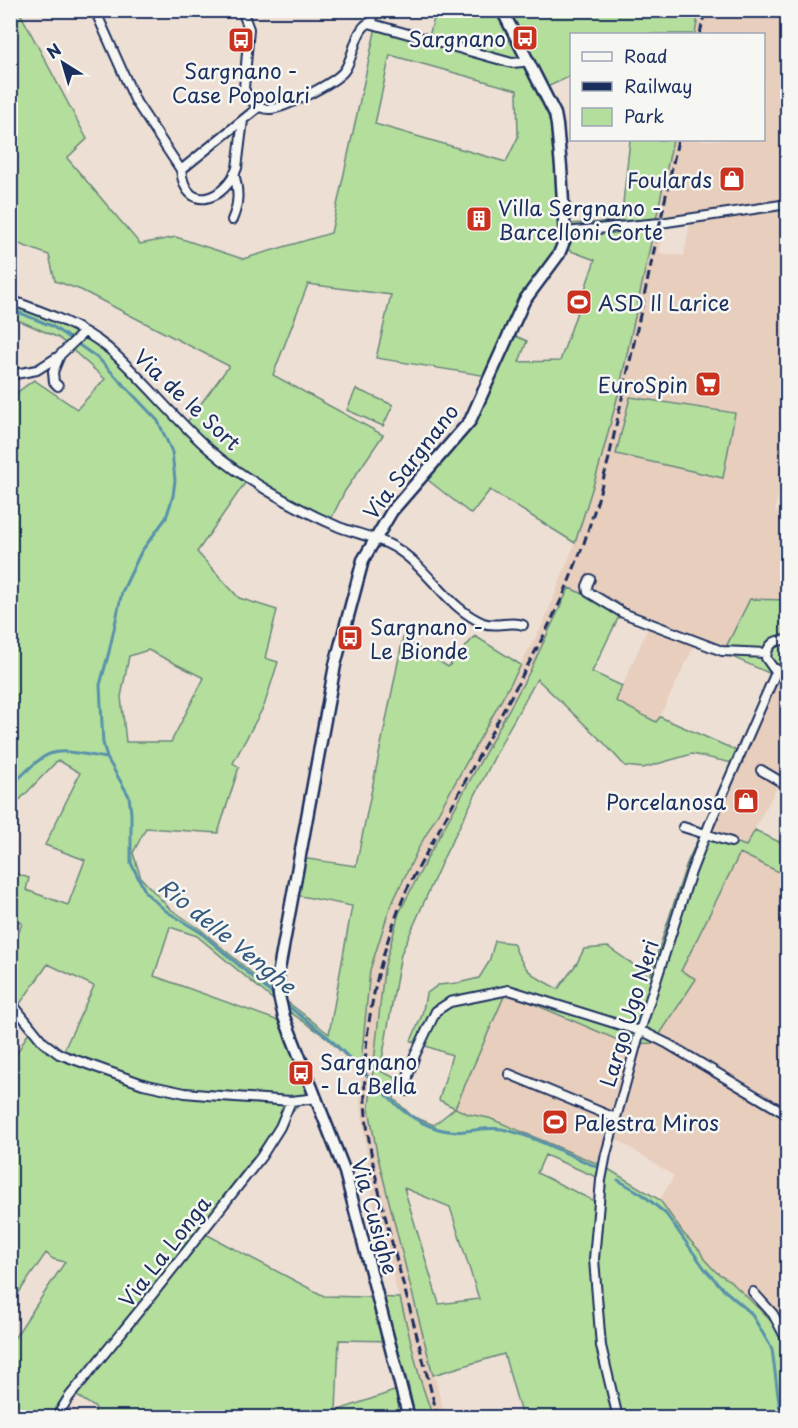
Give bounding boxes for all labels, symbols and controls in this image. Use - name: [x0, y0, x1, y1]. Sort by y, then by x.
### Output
- place label: Sargnano: [409, 22, 506, 54]
- bus stop icon: Sargnano: [510, 23, 540, 53]
- bus stop icon: Sargnano - Case Popolari: [226, 25, 256, 55]
- north arrow: [33, 33, 93, 93]
- legend: [570, 33, 765, 141]
- text: N: [41, 37, 66, 64]
- text: Road: [624, 42, 668, 69]
- place label: Sargnano - Case Popolari: [172, 54, 310, 110]
- text: Railway: [624, 72, 692, 99]
- text: Park: [624, 102, 664, 129]
- place label: Foulards: [627, 163, 712, 195]
- shop icon: Foulards: [717, 164, 747, 194]
- place label: Villa Sergnano - Barcelloni Corte: [498, 191, 663, 247]
- building icon: Villa Sergnano - Barcelloni Corte: [464, 204, 494, 234]
- place label: ASD Il Larice: [598, 286, 730, 318]
- sports icon: ASD Il Larice: [564, 287, 594, 317]
- street label: Via de le Sort: [127, 341, 249, 457]
- place label: EuroSpin: [598, 368, 688, 400]
- supermarket icon: EuroSpin: [693, 369, 723, 399]
- street label: Via Sargnano: [355, 396, 465, 526]
- place label: Sargnano - Le Bionde: [370, 610, 483, 666]
- bus stop icon: Sargnano - Le Bionde: [335, 623, 365, 653]
- place label: Porcelanosa: [606, 785, 726, 817]
- shop icon: Porcelanosa: [731, 786, 761, 816]
- water label: Rio delle Venghe: [152, 869, 305, 1002]
- street label: Largo Ugo Neri: [590, 935, 666, 1091]
- place label: Sargnano - La Bella: [320, 1045, 417, 1101]
- bus stop icon: Sargnano - La Bella: [286, 1058, 316, 1088]
- place label: Palestra Miros: [574, 1106, 719, 1138]
- sports icon: Palestra Miros: [540, 1107, 570, 1137]
- street label: Via Cusighe: [344, 1154, 408, 1278]
- street label: Via La Longa: [110, 1188, 218, 1314]

